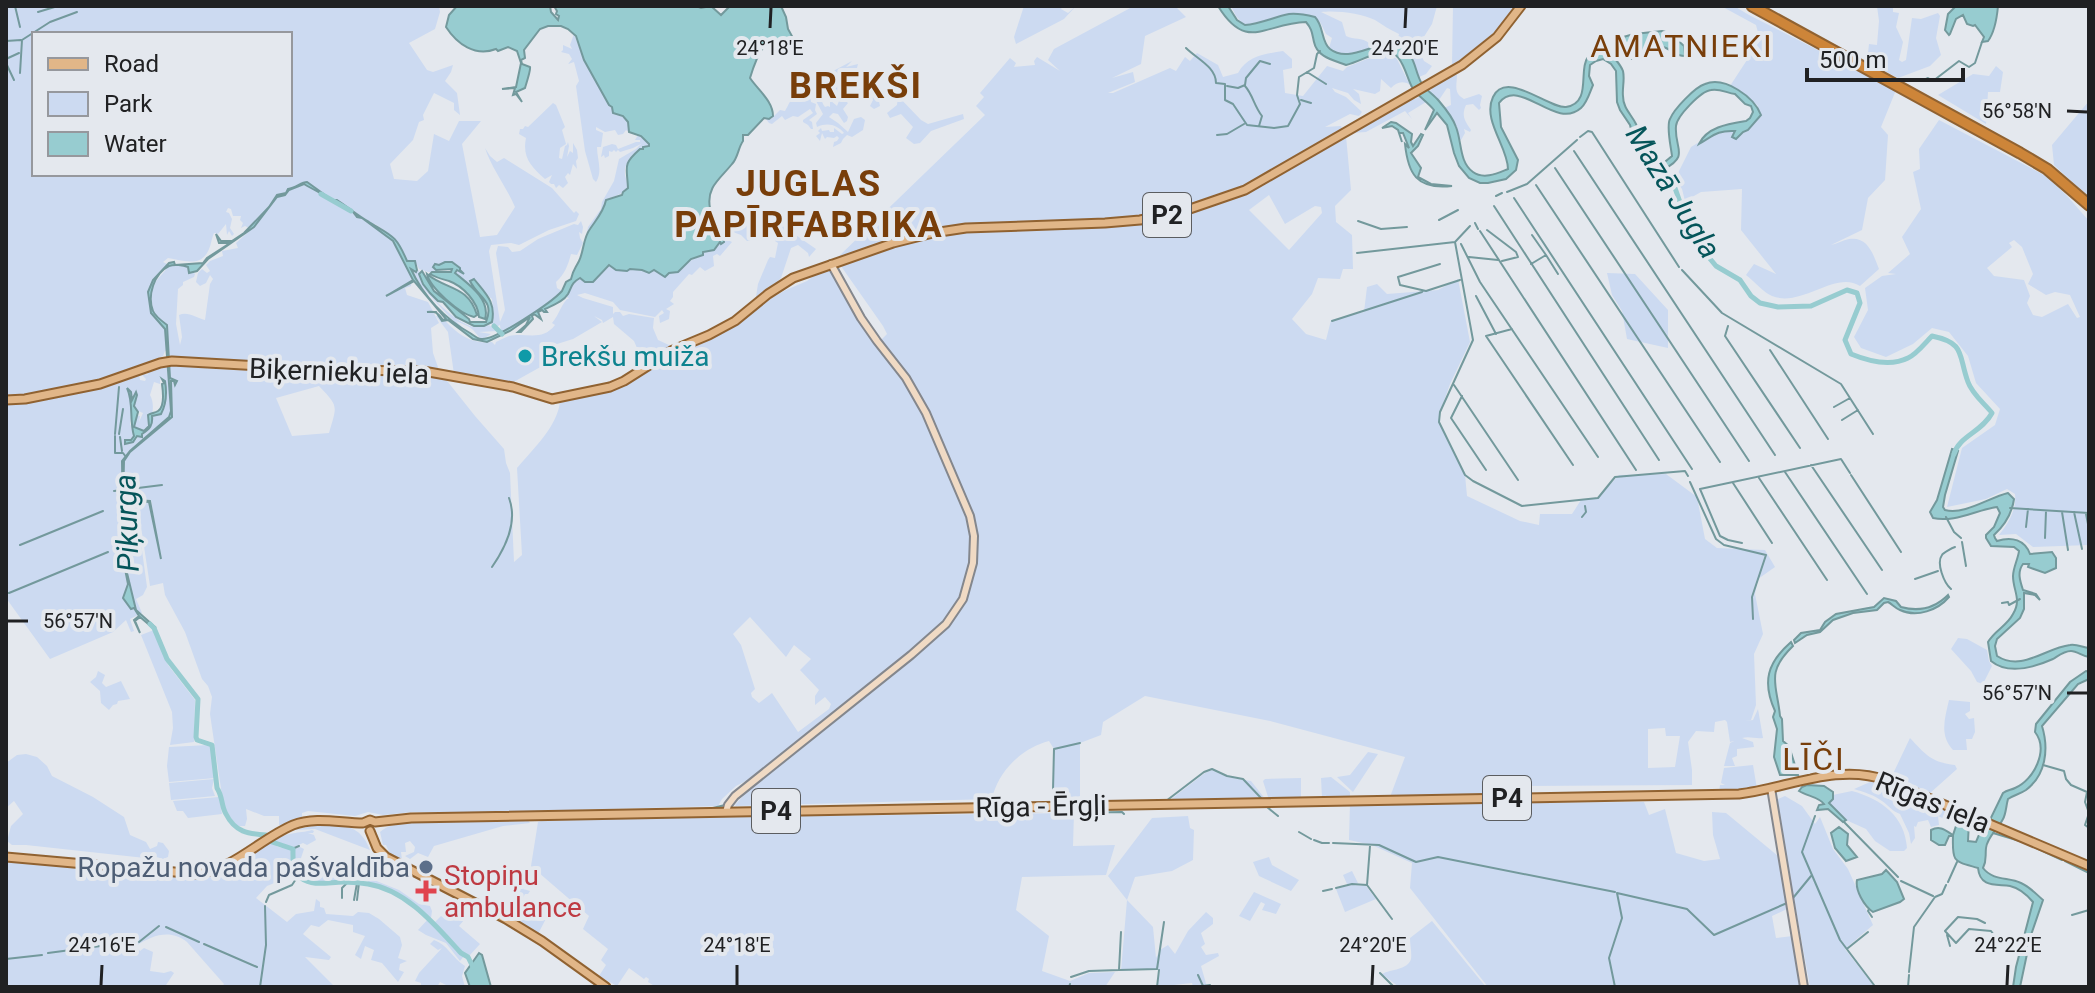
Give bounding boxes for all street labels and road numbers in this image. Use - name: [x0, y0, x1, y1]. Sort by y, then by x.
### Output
- road number: P2: [1143, 193, 1191, 237]
- street label: Biķernieku iela: [248, 352, 430, 391]
- street label: Rīgas iela: [1871, 765, 1995, 840]
- road number: P4: [1483, 776, 1531, 820]
- road number: P4: [752, 789, 800, 833]
- street label: Rīga - Ērgļi: [975, 789, 1107, 824]

